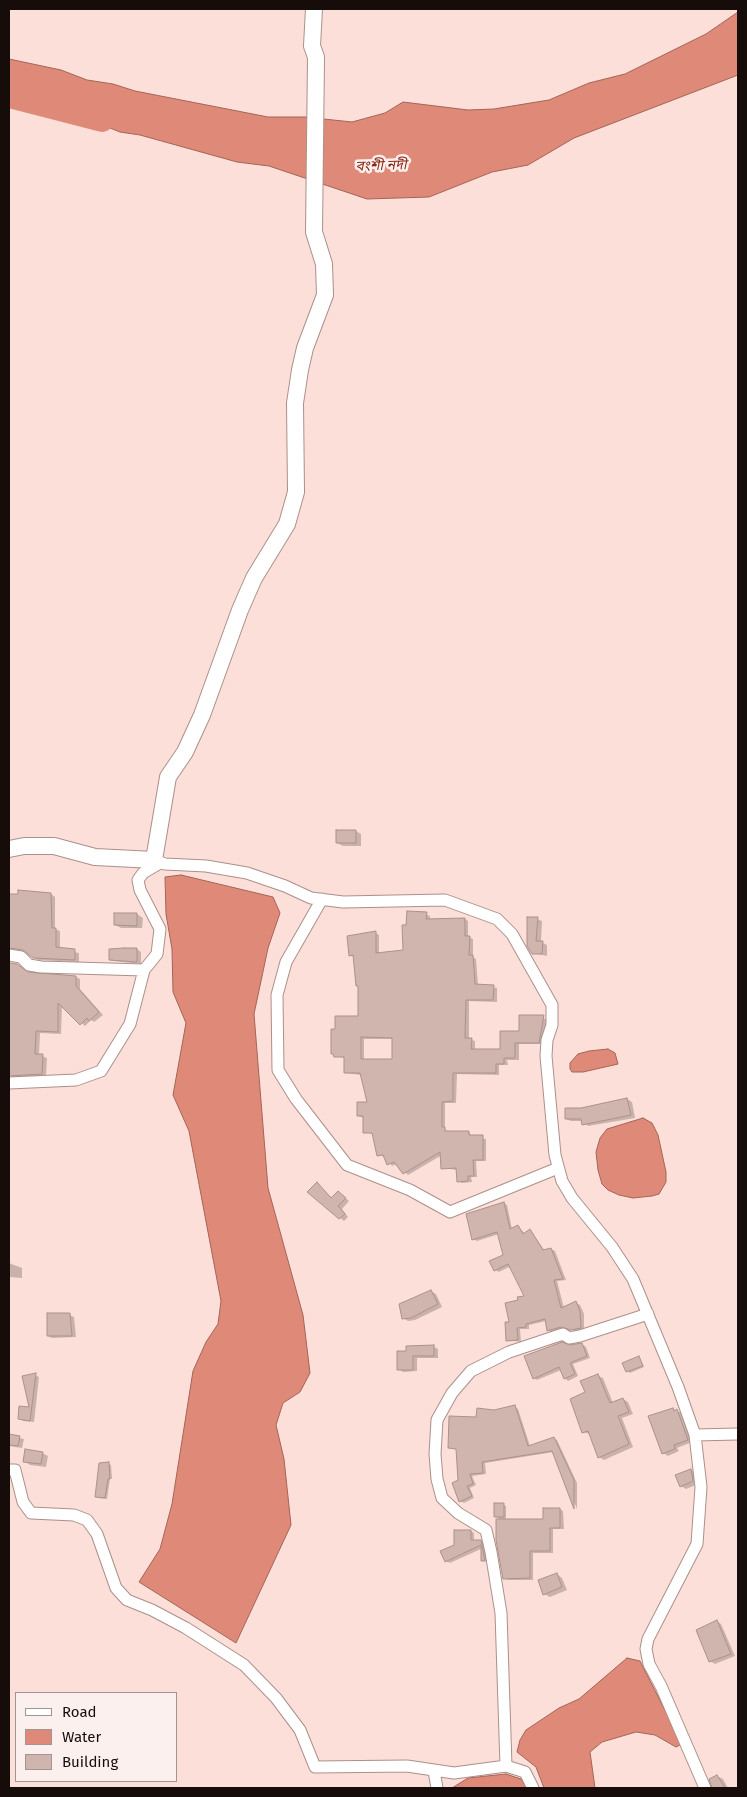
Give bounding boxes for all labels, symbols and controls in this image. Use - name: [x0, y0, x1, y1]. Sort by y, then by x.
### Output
- water label: বংশী নদী: [355, 157, 407, 175]
- legend: [15, 1692, 178, 1782]
- text: Road: [62, 1703, 97, 1721]
- text: Water: [62, 1728, 101, 1746]
- text: Building: [62, 1753, 118, 1771]

